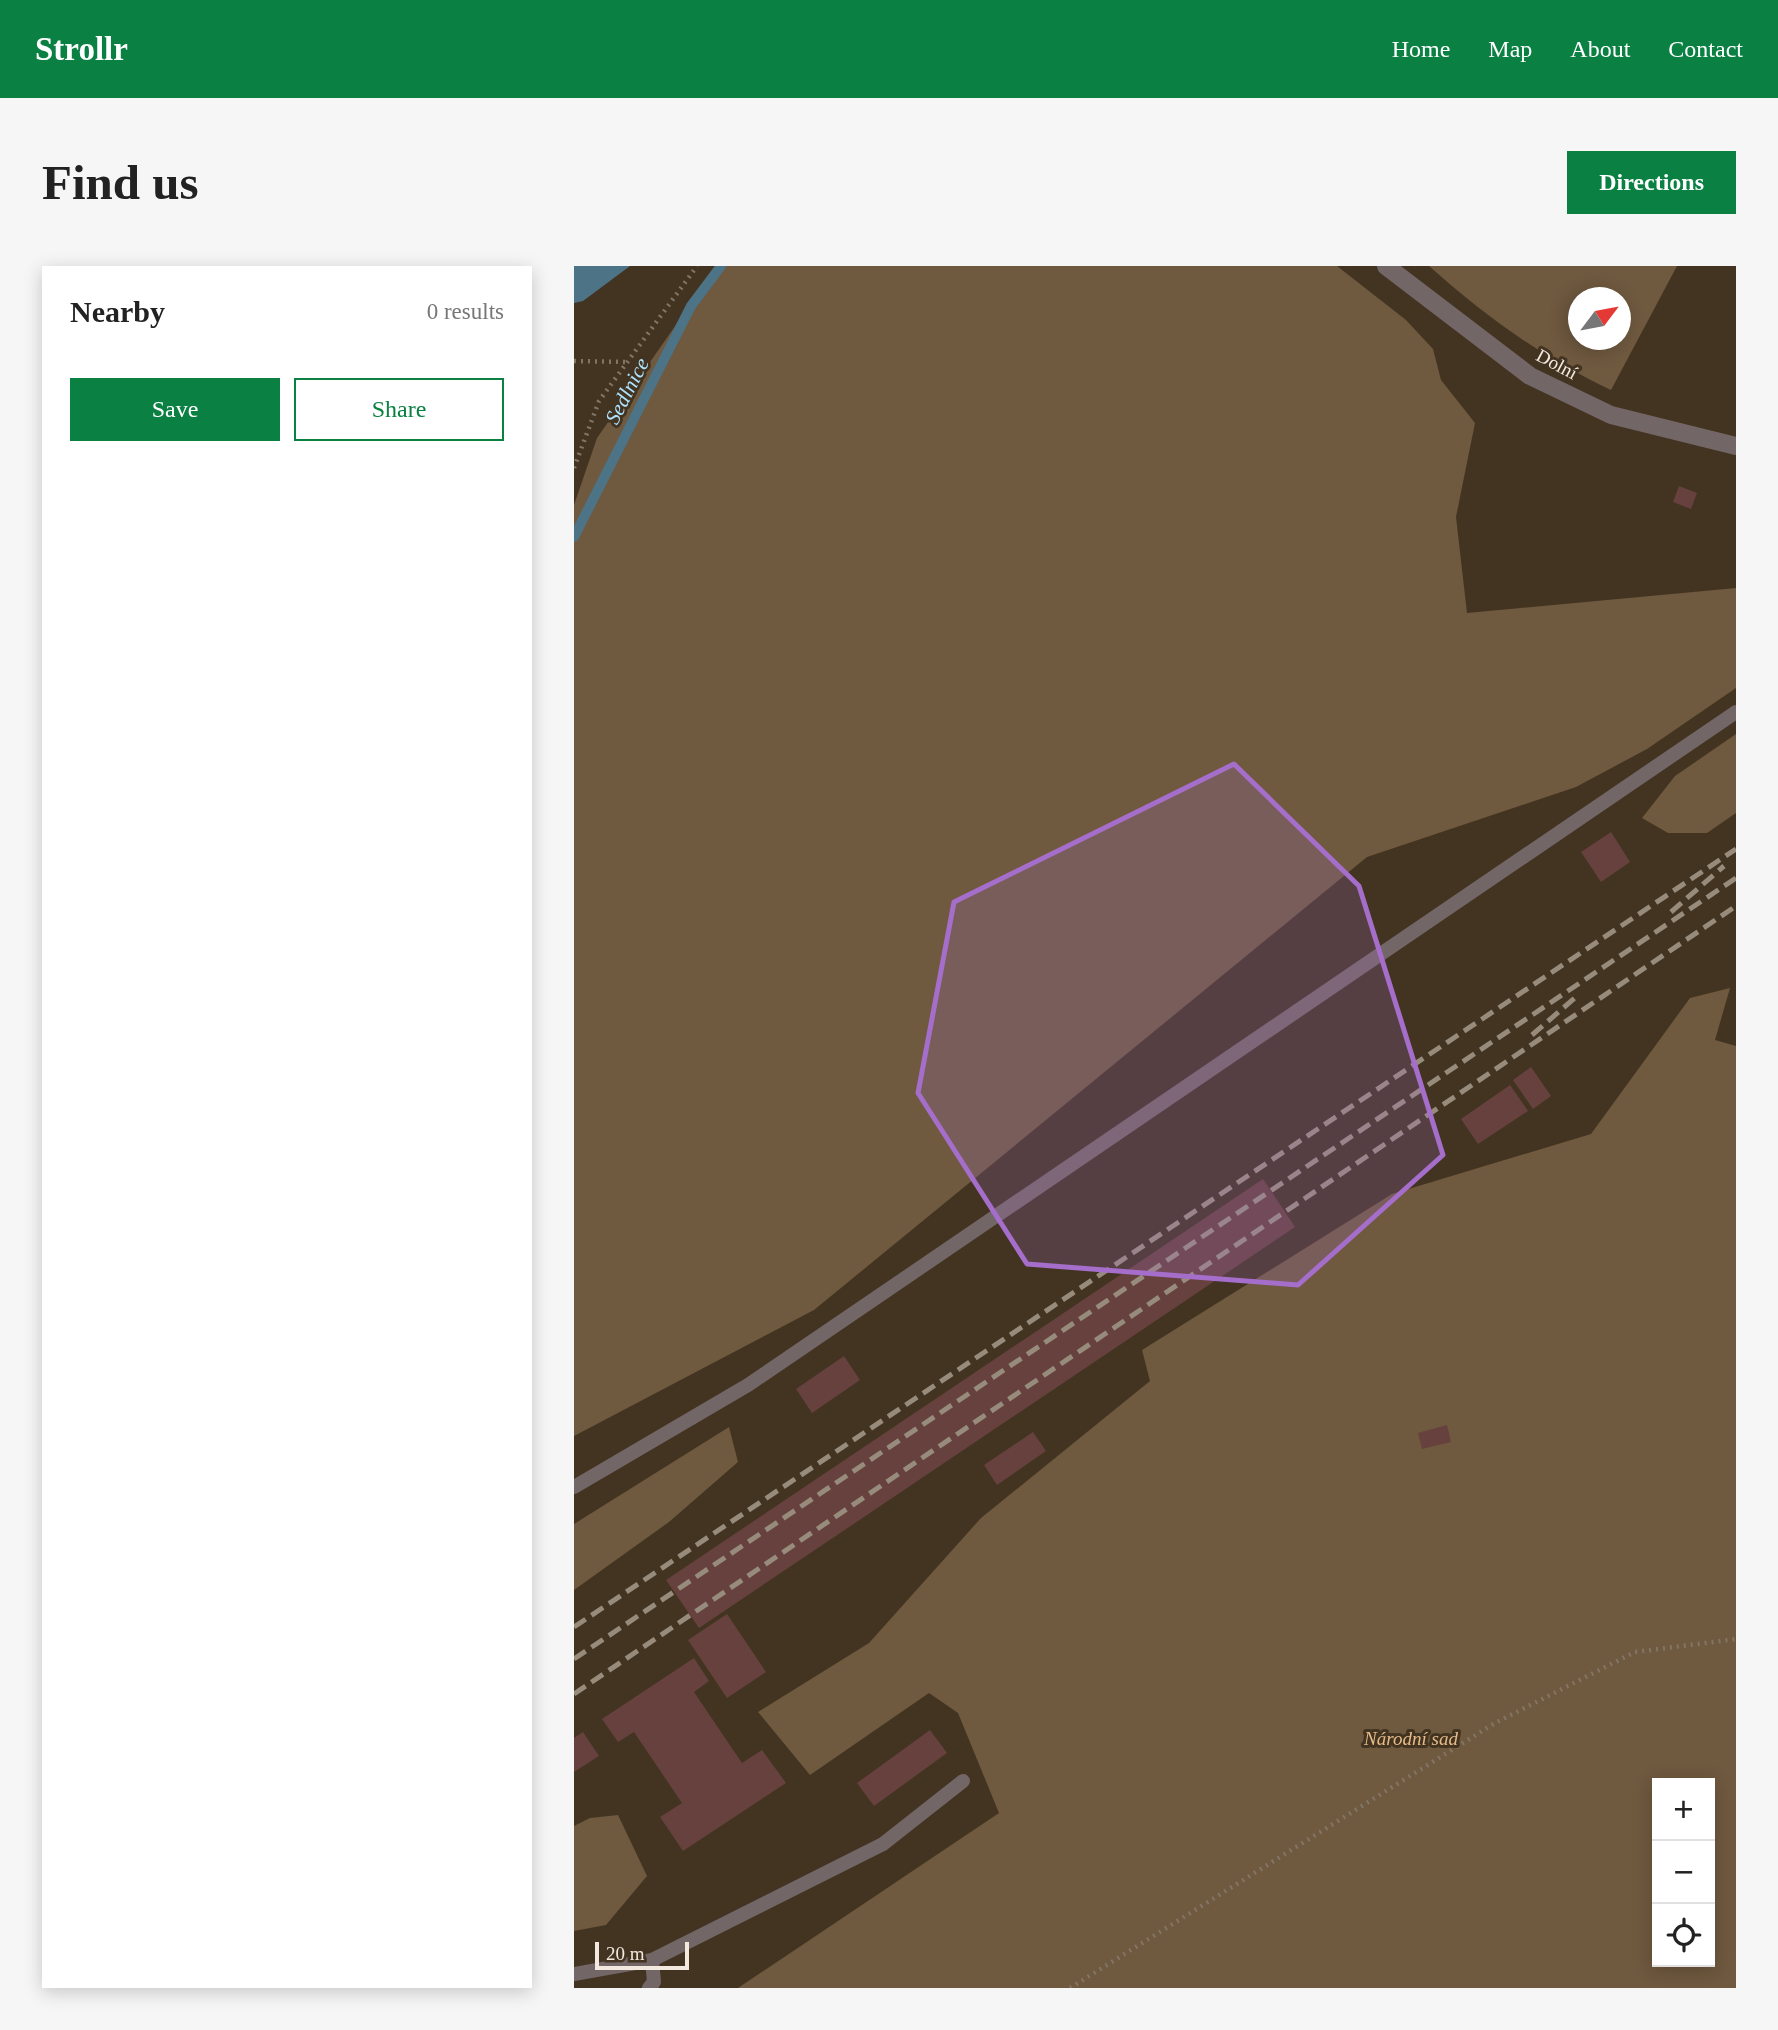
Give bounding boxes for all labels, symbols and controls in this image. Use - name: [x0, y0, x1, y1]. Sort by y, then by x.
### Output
- text: Strollr: [35, 31, 128, 67]
- text: Home: [1392, 36, 1450, 62]
- text: Map: [1488, 36, 1532, 62]
- text: About: [1570, 36, 1630, 62]
- text: Contact: [1668, 36, 1743, 62]
- button: Directions: [1567, 151, 1736, 214]
- text: Find us: [42, 155, 199, 210]
- north arrow: [1568, 287, 1631, 350]
- text: Nearby: [70, 295, 165, 328]
- text: 0 results: [427, 299, 504, 324]
- street label: Dolní: [1533, 345, 1582, 384]
- water label: Sedlnice: [600, 354, 654, 428]
- button: Save: [70, 378, 280, 441]
- button: Share: [294, 378, 504, 441]
- park label: Národní sad: [1363, 1728, 1458, 1749]
- map controls: [1652, 1778, 1715, 1967]
- button: +: [1652, 1778, 1715, 1841]
- button: −: [1652, 1841, 1715, 1904]
- button: locate: [1652, 1904, 1715, 1967]
- scale bar: [595, 1939, 690, 1971]
- text: 20 m: [606, 1943, 645, 1964]

